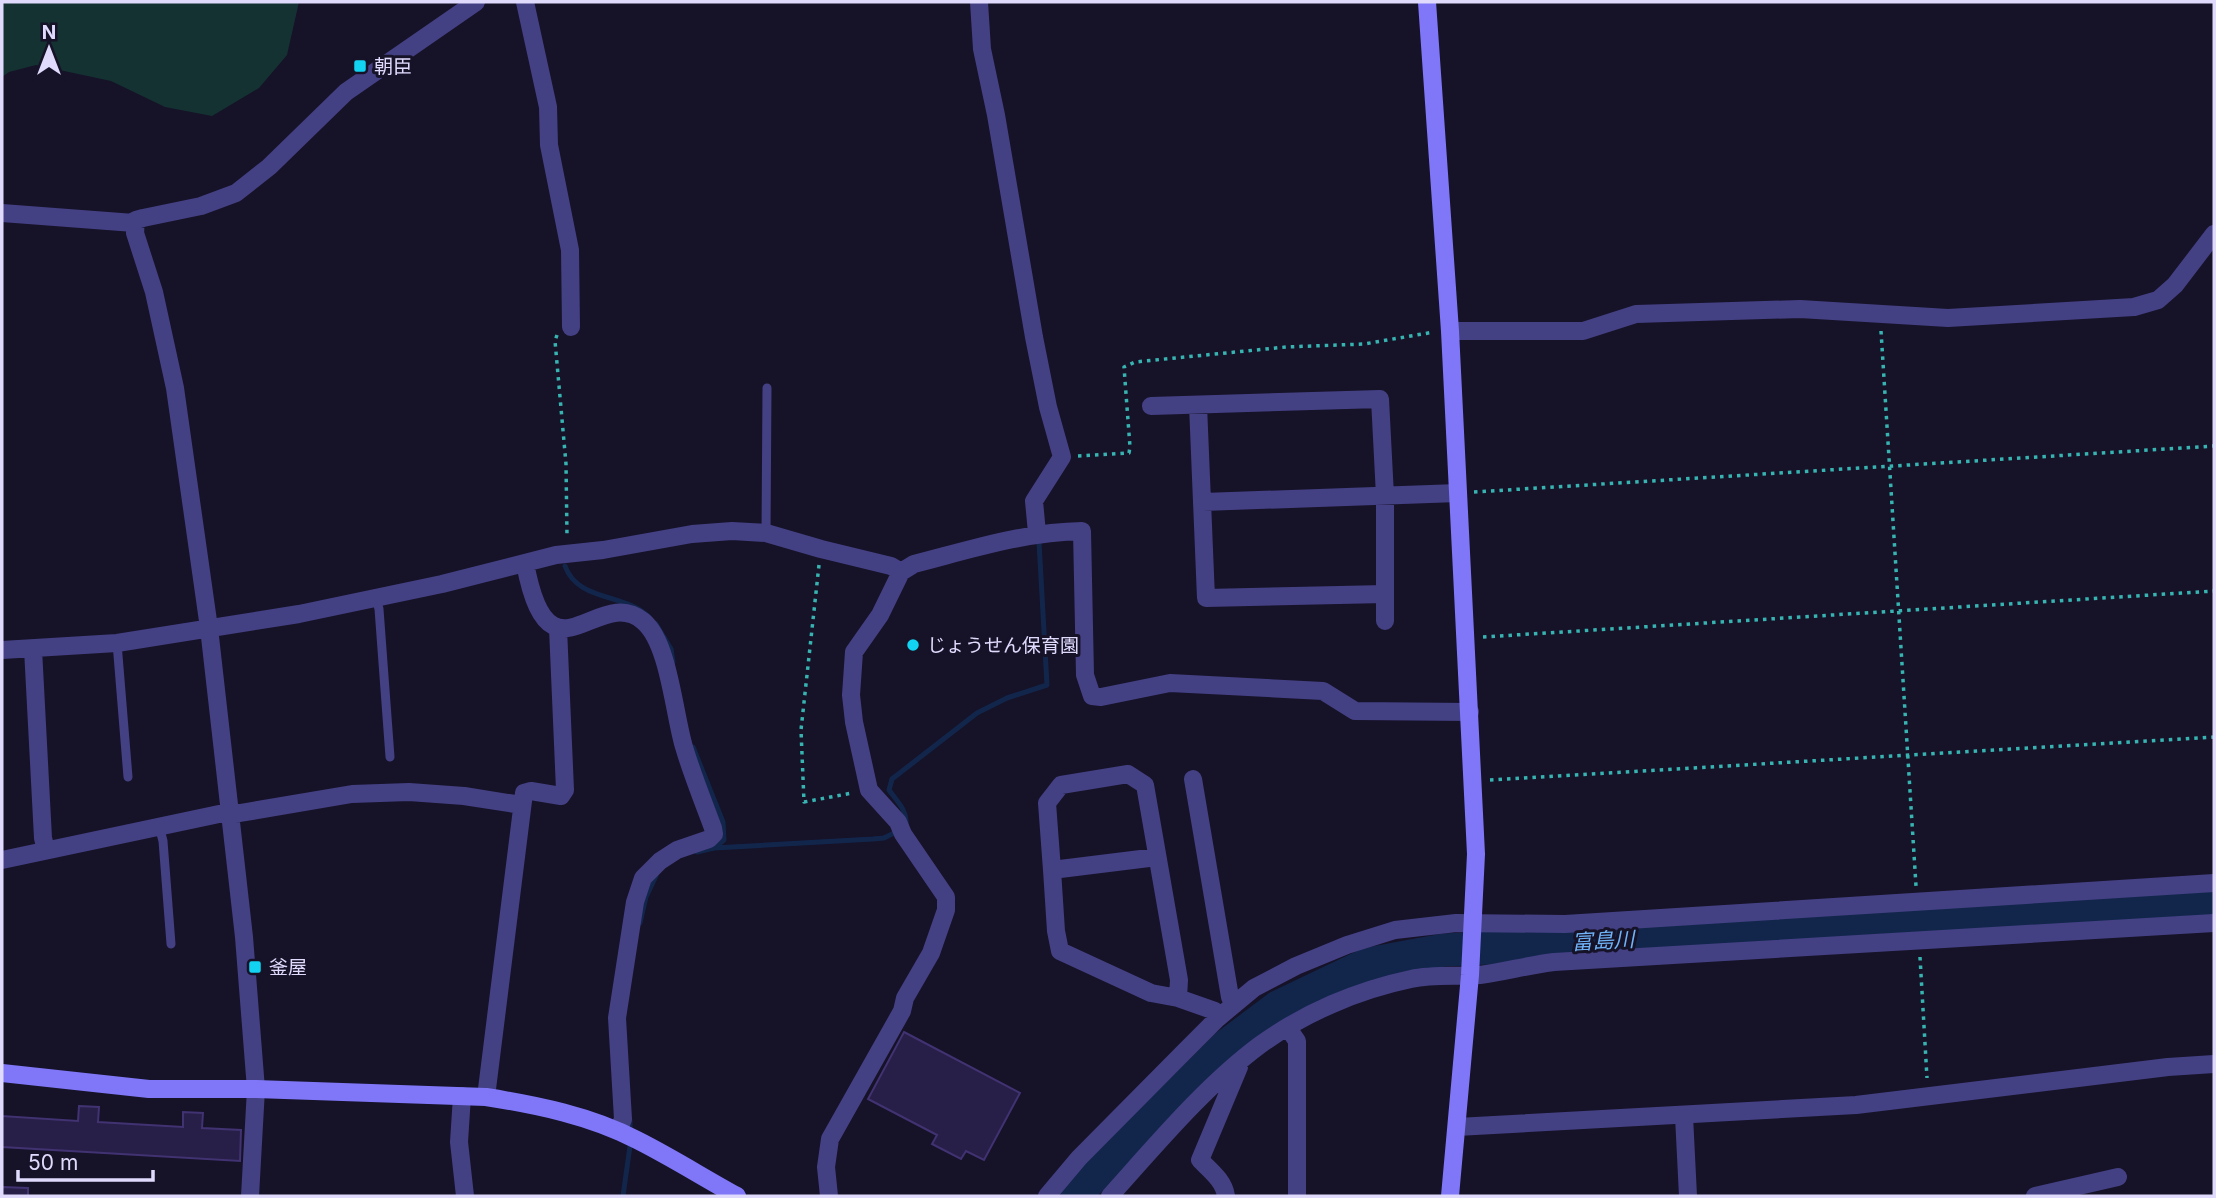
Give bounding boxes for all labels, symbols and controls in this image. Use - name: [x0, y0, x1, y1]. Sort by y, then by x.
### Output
- north arrow: [14, 14, 84, 84]
- text: N: [42, 21, 56, 44]
- place label: 朝臣: [374, 55, 412, 78]
- marker: 朝臣: [352, 58, 368, 74]
- place label: じょうせん保育園: [927, 634, 1079, 657]
- marker: じょうせん保育園: [905, 637, 921, 653]
- water label: 富島川: [1571, 926, 1637, 955]
- place label: 釜屋: [269, 956, 307, 979]
- marker: 釜屋: [247, 959, 263, 975]
- scale bar: [18, 1138, 152, 1182]
- text: 50 m: [28, 1150, 78, 1175]

